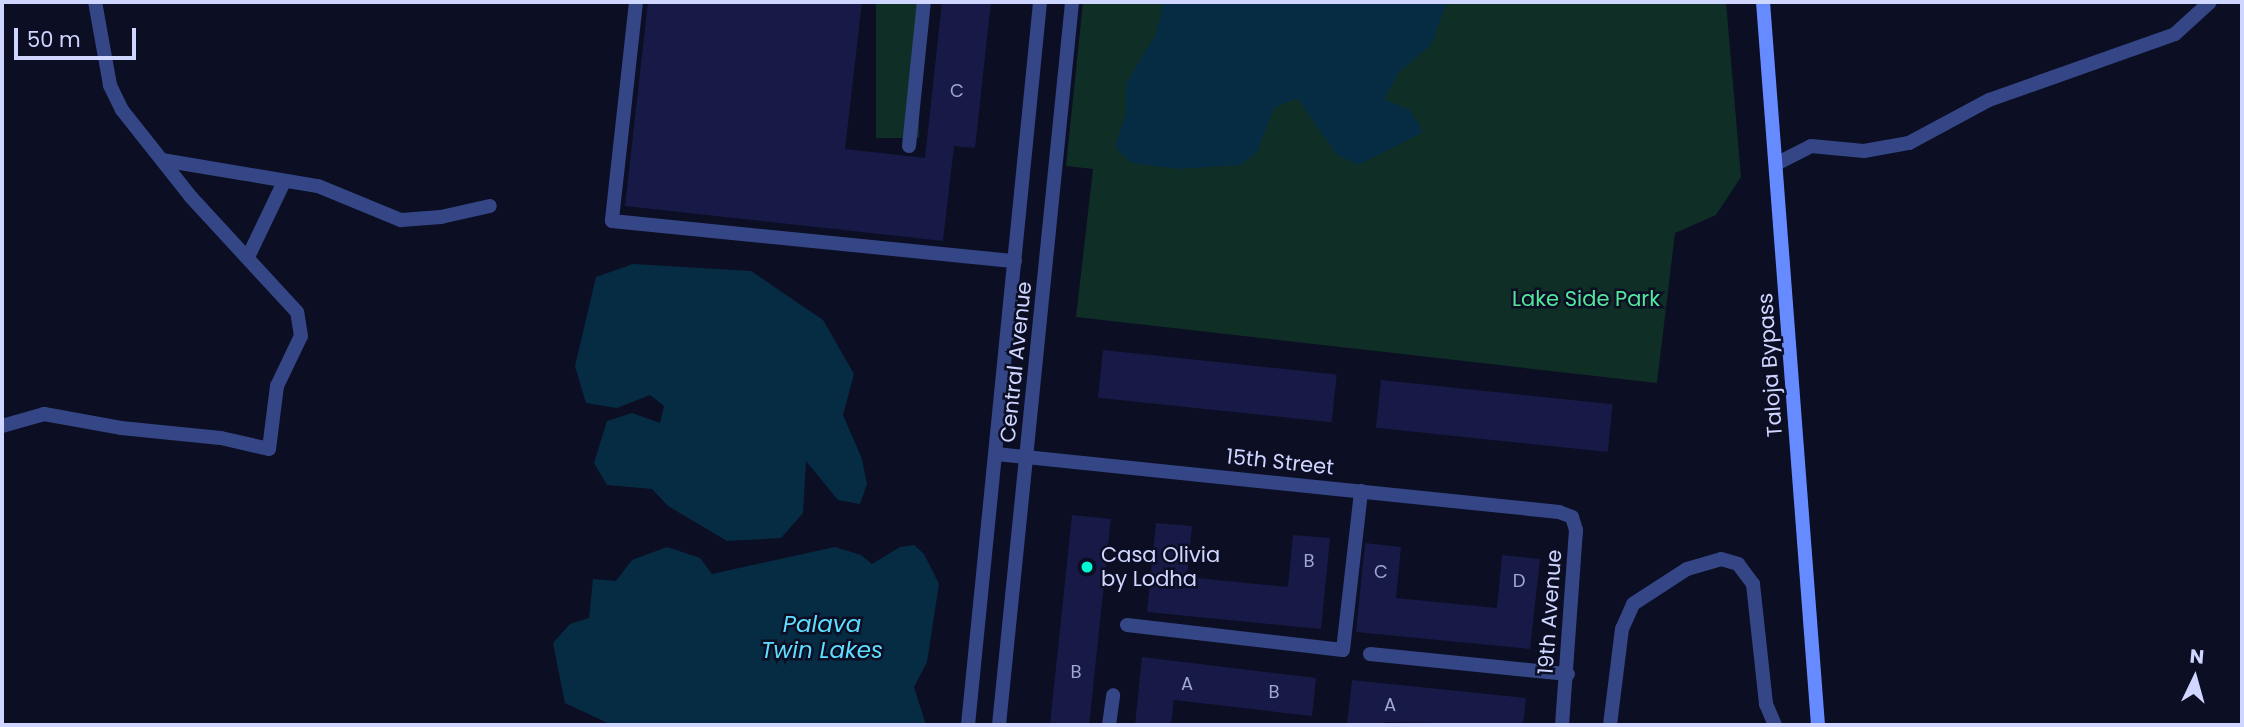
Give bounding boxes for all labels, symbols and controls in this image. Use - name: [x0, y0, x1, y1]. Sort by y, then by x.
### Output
- scale bar: [18, 14, 140, 58]
- text: 50 m: [27, 25, 81, 54]
- house number: C: [950, 80, 964, 102]
- street label: Central Avenue: [995, 280, 1037, 444]
- park label: Lake Side Park: [1512, 286, 1660, 312]
- street label: Taloja Bypass: [1752, 292, 1788, 438]
- street label: 15th Street: [1225, 444, 1335, 480]
- place label: Casa Olivia by Lodha: [1101, 542, 1220, 592]
- street label: 19th Avenue: [1533, 549, 1567, 675]
- house number: B: [1303, 550, 1315, 572]
- marker: Casa Olivia by Lodha: [1079, 559, 1095, 575]
- house number: C: [1374, 561, 1388, 583]
- house number: D: [1513, 570, 1525, 592]
- water label: Palava Twin Lakes: [761, 610, 883, 664]
- north arrow: [2160, 643, 2230, 713]
- text: N: [2189, 643, 2205, 671]
- house number: B: [1070, 661, 1082, 683]
- house number: A: [1181, 673, 1193, 695]
- house number: B: [1268, 681, 1280, 703]
- house number: A: [1384, 694, 1396, 716]

